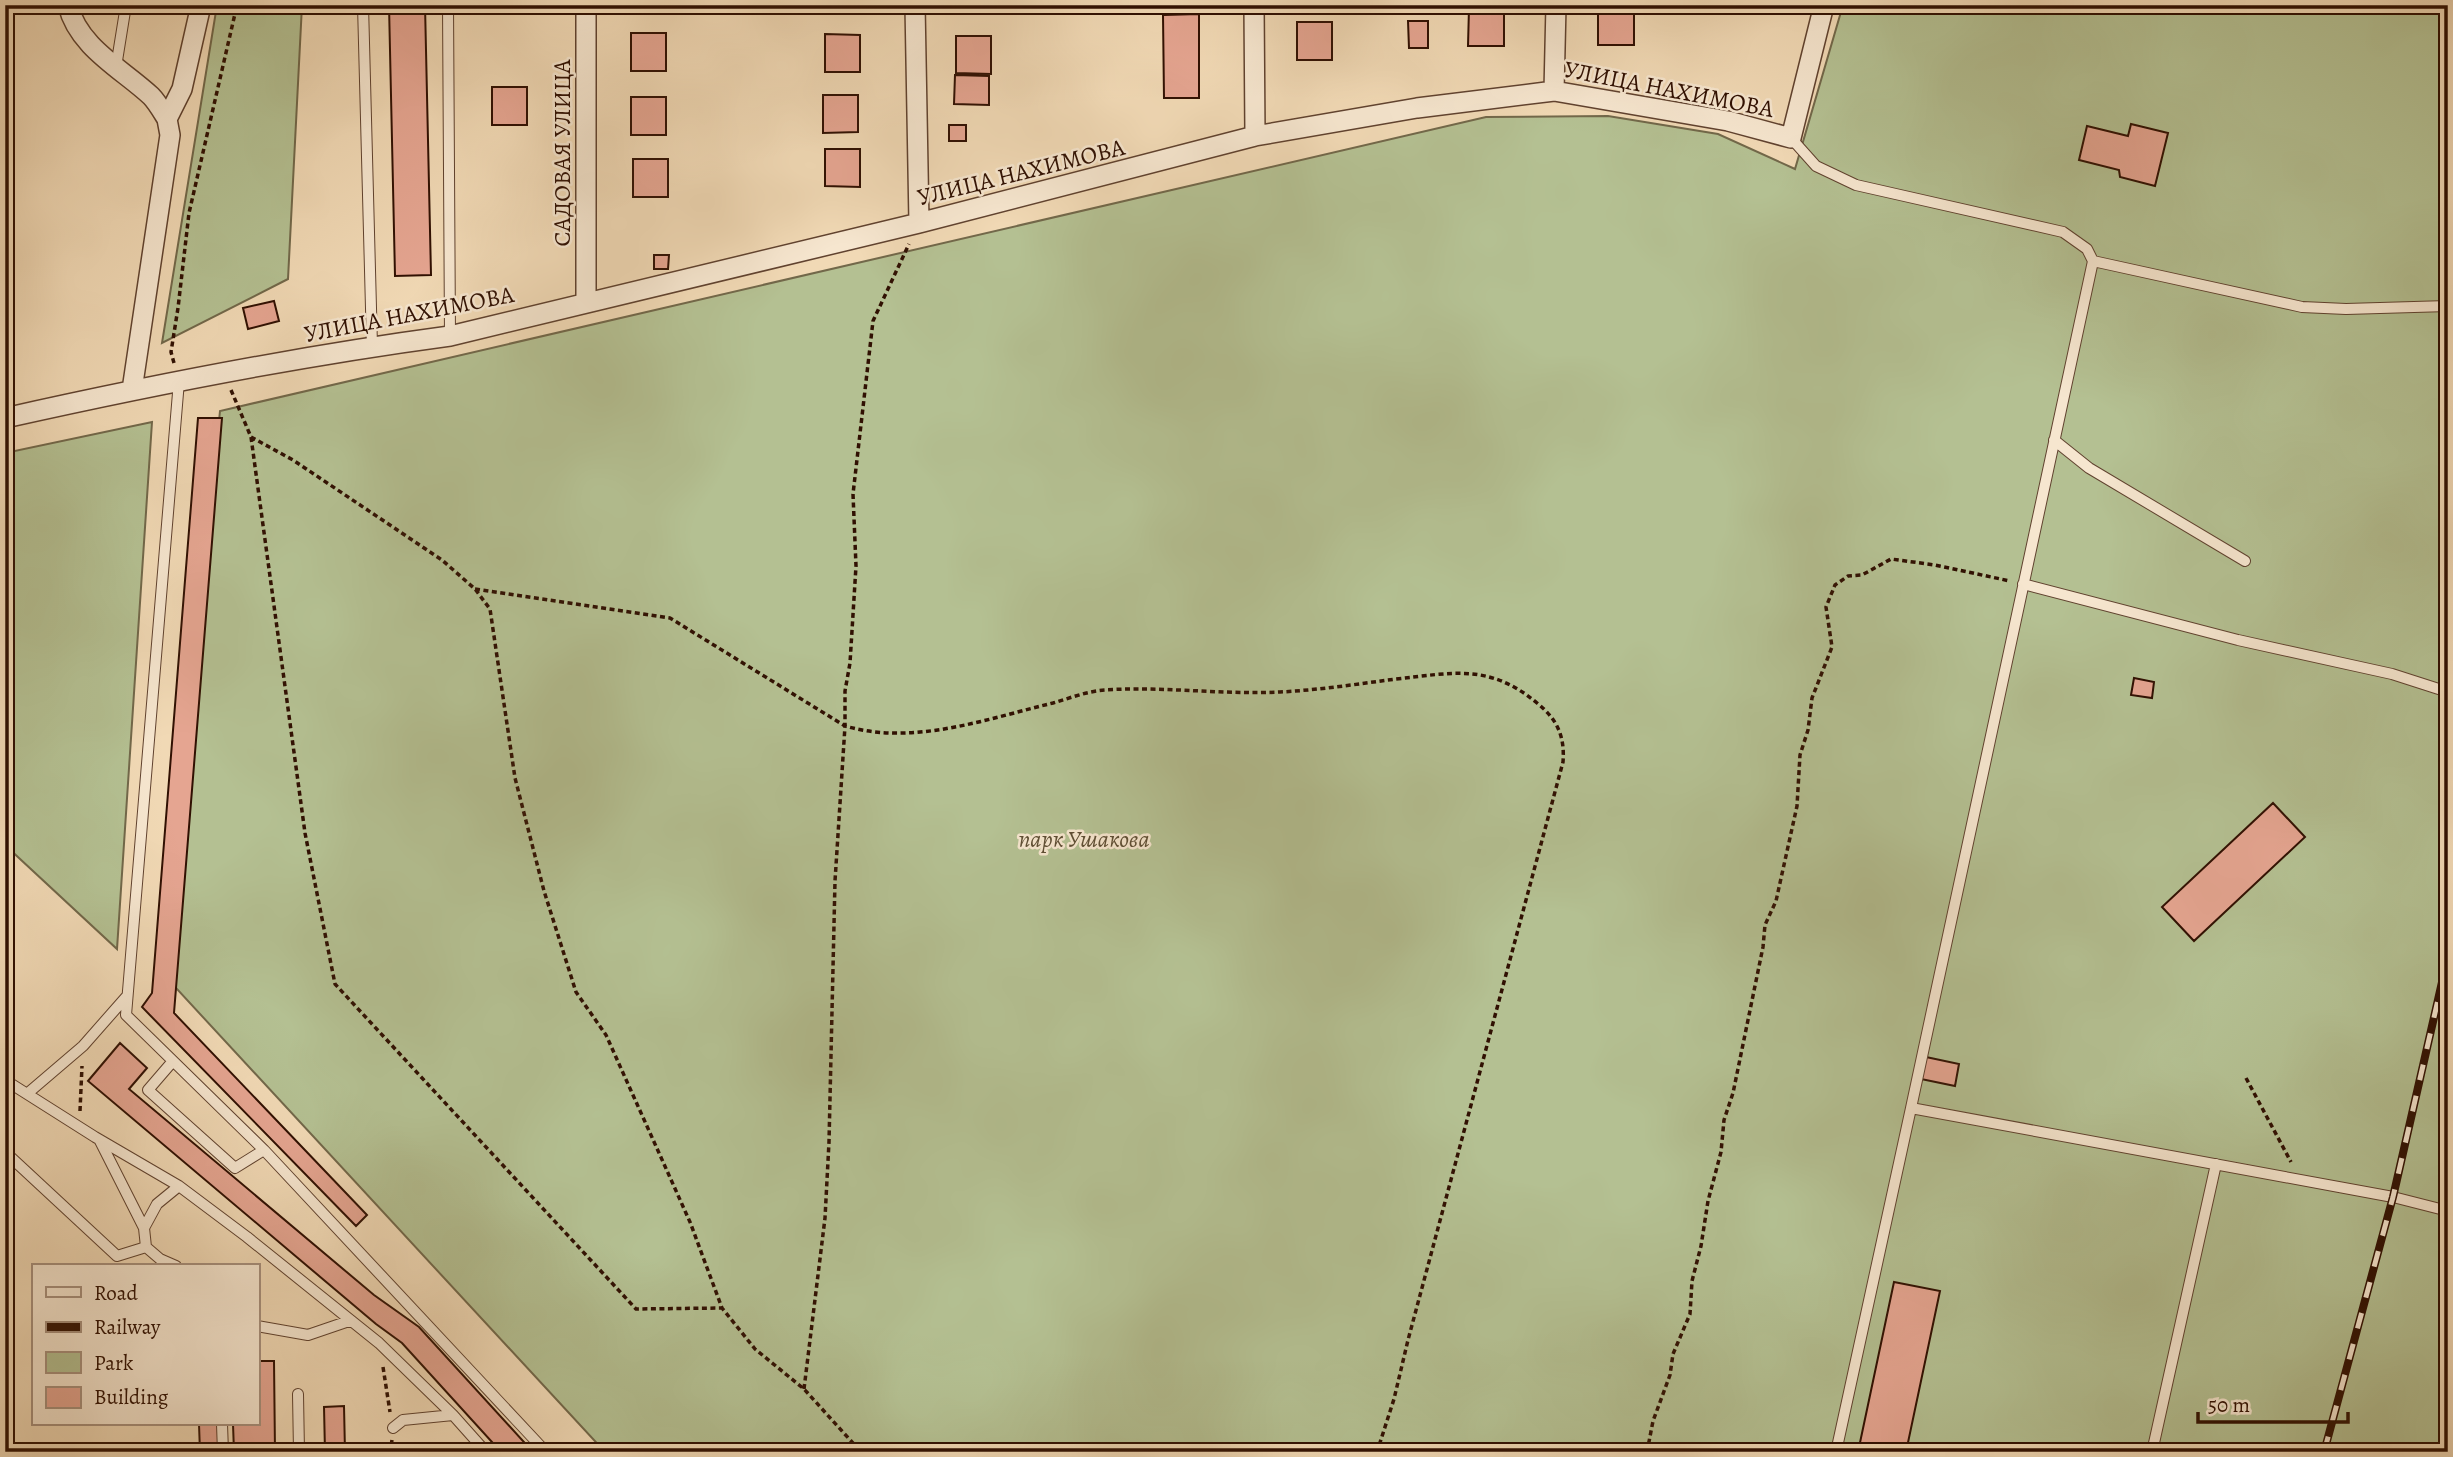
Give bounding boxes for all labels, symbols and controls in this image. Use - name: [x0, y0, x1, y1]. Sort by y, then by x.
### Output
- street label: УЛИЦА НАХИМОВА: [1562, 53, 1777, 125]
- street label: САДОВАЯ УЛИЦА: [546, 59, 578, 246]
- street label: УЛИЦА НАХИМОВА: [914, 131, 1129, 213]
- street label: УЛИЦА НАХИМОВА: [302, 278, 517, 350]
- park label: парк Ушакова: [1018, 823, 1150, 855]
- legend: [32, 1264, 259, 1426]
- text: Road: [94, 1279, 138, 1307]
- text: Railway: [94, 1313, 161, 1341]
- text: Park: [94, 1349, 134, 1377]
- scale bar: [2198, 1380, 2348, 1424]
- text: Building: [94, 1383, 169, 1411]
- text: 50 m: [2208, 1391, 2250, 1419]

